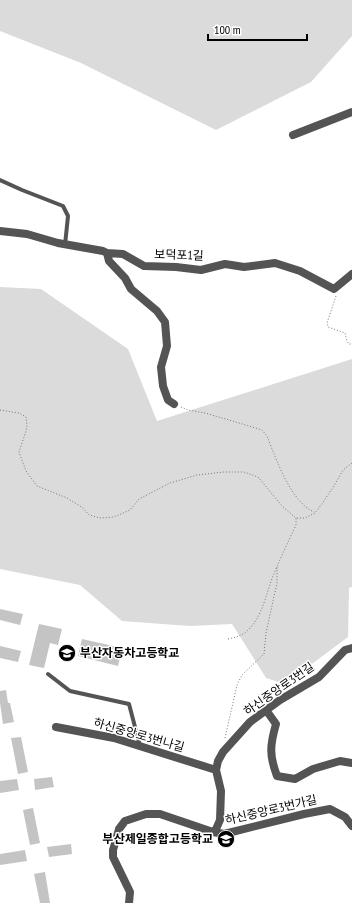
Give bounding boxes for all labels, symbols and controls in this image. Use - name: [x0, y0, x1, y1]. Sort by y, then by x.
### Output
- scale bar: [208, 16, 307, 42]
- text: 100 m: [214, 22, 241, 37]
- street label: 보덕포1길: [154, 246, 204, 263]
- school or university icon: 부산자동차고등학교: [57, 643, 77, 663]
- place label: 부산자동차고등학교: [80, 645, 179, 660]
- street label: 하신중앙로3번길: [241, 659, 317, 718]
- street label: 하신중앙로3번나길: [92, 714, 186, 755]
- street label: 하신중앙로3번가길: [224, 792, 318, 827]
- school or university icon: 부산제일종합고등학교: [216, 829, 236, 849]
- place label: 부산제일종합고등학교: [103, 831, 213, 846]

